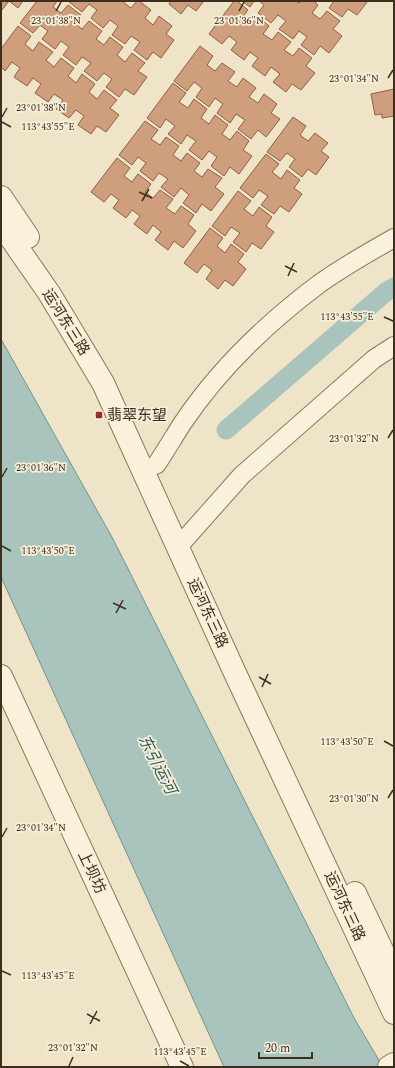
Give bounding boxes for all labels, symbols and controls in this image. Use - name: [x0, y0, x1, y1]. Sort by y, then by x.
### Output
- text: 23°01'38"N: [31, 13, 81, 29]
- text: 23°01'36"N: [214, 13, 264, 29]
- text: 23°01'34"N: [329, 71, 379, 87]
- text: 23°01'38"N: [16, 100, 66, 116]
- text: 113°43'55"E: [21, 119, 75, 135]
- street label: 运河东三路: [36, 284, 95, 360]
- text: 113°43'55"E: [320, 309, 374, 325]
- place label: 翡翠东望: [107, 404, 167, 427]
- marker: 翡翠东望: [94, 410, 104, 420]
- text: 23°01'32"N: [329, 431, 379, 447]
- text: 23°01'36"N: [16, 460, 66, 476]
- text: 113°43'50"E: [21, 543, 75, 559]
- street label: 运河东三路: [181, 574, 234, 652]
- water label: 东引运河: [132, 730, 184, 801]
- text: 113°43'50"E: [320, 734, 374, 750]
- text: 23°01'30"N: [329, 791, 379, 807]
- text: 23°01'34"N: [16, 820, 66, 836]
- street label: 上坝坊: [72, 847, 111, 897]
- street label: 运河东三路: [318, 867, 371, 945]
- text: 113°43'45"E: [21, 968, 75, 984]
- scale bar: [259, 1034, 312, 1060]
- text: 20 m: [265, 1039, 290, 1058]
- text: 23°01'32"N: [48, 1040, 98, 1056]
- text: 113°43'45"E: [153, 1044, 207, 1060]

